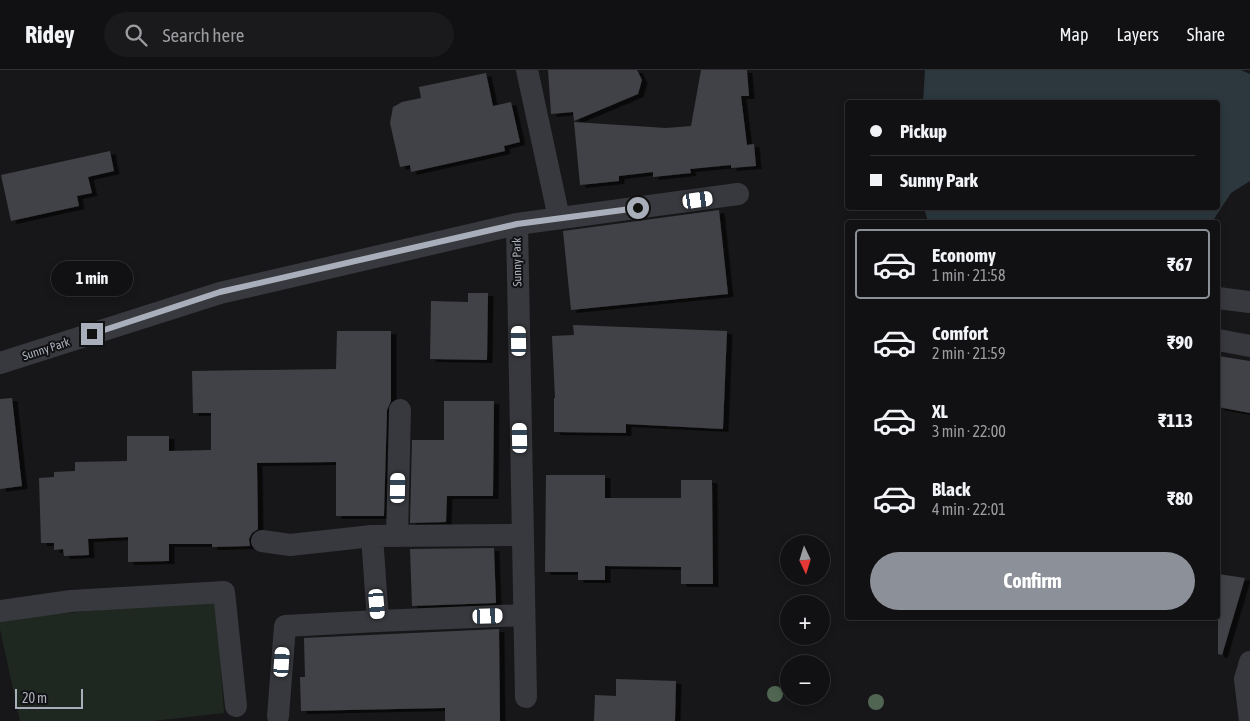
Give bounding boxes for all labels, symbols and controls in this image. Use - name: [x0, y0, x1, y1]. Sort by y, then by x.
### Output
- search box: [104, 12, 454, 57]
- text: Ridey: [25, 21, 74, 48]
- icon: search: [122, 21, 150, 49]
- text: Search here: [162, 24, 244, 46]
- text: Map: [1059, 24, 1088, 45]
- text: Layers: [1116, 24, 1159, 45]
- text: Share: [1187, 24, 1225, 45]
- text: Pickup: [900, 120, 947, 142]
- text: Sunny Park: [900, 169, 978, 191]
- car: [682, 190, 713, 210]
- route start: [627, 197, 649, 219]
- street label: Sunny Park: [510, 237, 524, 287]
- icon: car: [872, 242, 917, 287]
- text: Economy: [932, 244, 996, 266]
- text: ₹67: [1167, 253, 1193, 275]
- callout: 1 min: [51, 262, 133, 296]
- text: 1 min · 21:58: [932, 266, 1005, 284]
- text: 1 min: [76, 269, 108, 287]
- icon: car: [872, 320, 917, 365]
- text: Comfort: [932, 322, 988, 344]
- route end: [81, 323, 103, 345]
- car: [511, 326, 526, 356]
- text: ₹90: [1167, 331, 1193, 353]
- street label: Sunny Park: [20, 335, 72, 363]
- text: 2 min · 21:59: [932, 344, 1005, 362]
- icon: car: [872, 398, 917, 443]
- text: XL: [932, 400, 948, 422]
- text: ₹113: [1158, 409, 1193, 431]
- text: 3 min · 22:00: [932, 422, 1006, 440]
- car: [512, 423, 527, 453]
- car: [390, 473, 405, 503]
- icon: car: [872, 476, 917, 521]
- text: Black: [932, 478, 970, 500]
- text: ₹80: [1167, 487, 1193, 509]
- text: 4 min · 22:01: [932, 500, 1006, 518]
- north arrow: [780, 535, 830, 585]
- map controls: [780, 535, 830, 705]
- button: Confirm: [870, 552, 1195, 610]
- car: [368, 588, 385, 620]
- button: +: [780, 595, 830, 645]
- car: [472, 608, 503, 624]
- car: [273, 647, 290, 677]
- button: −: [780, 655, 830, 705]
- scale bar: [15, 686, 82, 709]
- text: 20 m: [22, 690, 47, 706]

